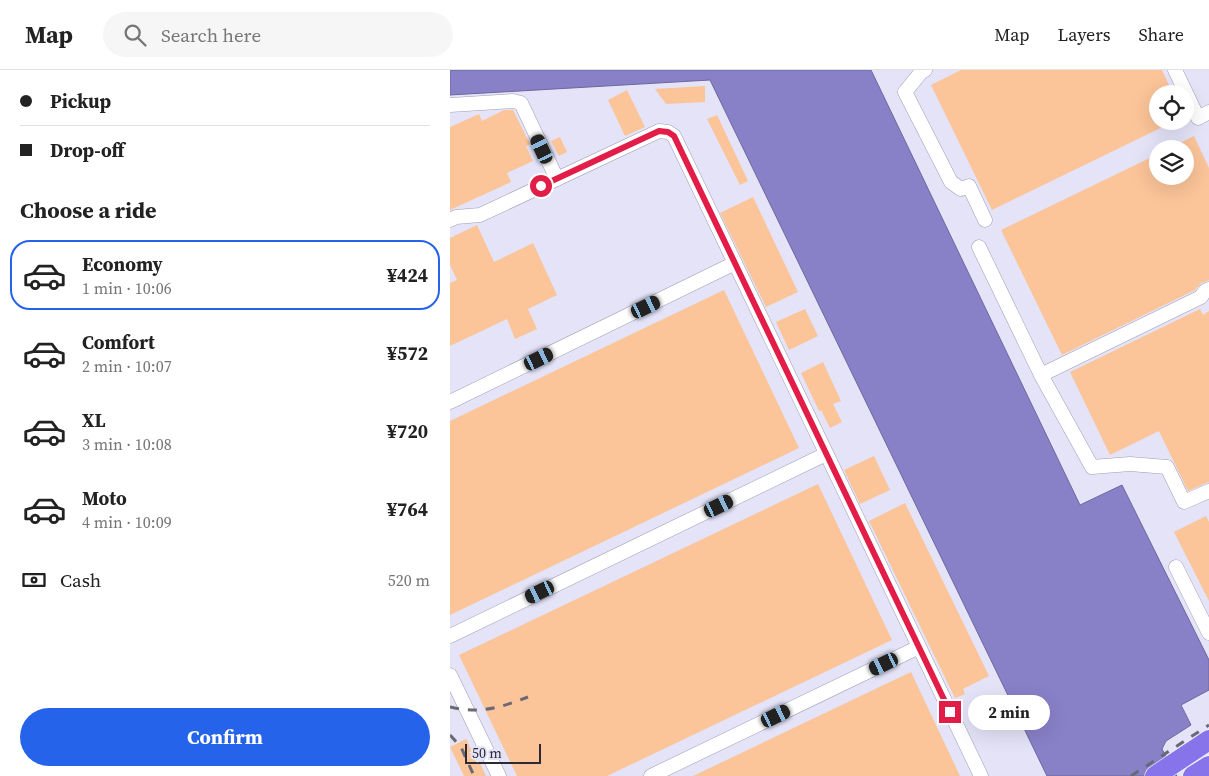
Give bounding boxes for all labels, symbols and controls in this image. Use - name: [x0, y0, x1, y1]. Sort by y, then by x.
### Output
- search box: [103, 12, 453, 57]
- text: Map: [25, 18, 73, 51]
- icon: search: [121, 21, 149, 49]
- text: Search here: [161, 22, 261, 48]
- text: Map: [994, 22, 1029, 47]
- text: Layers: [1057, 22, 1110, 47]
- text: Share: [1138, 22, 1184, 47]
- map controls: [1149, 85, 1194, 185]
- button: locate: [1149, 85, 1194, 130]
- text: Pickup: [50, 88, 111, 114]
- car: [528, 132, 555, 166]
- text: Drop-off: [50, 137, 124, 163]
- button: layers: [1149, 140, 1194, 185]
- route start: [530, 175, 552, 197]
- text: Choose a ride: [20, 195, 157, 225]
- text: Economy: [82, 251, 163, 277]
- icon: car: [22, 253, 67, 298]
- text: ¥424: [387, 262, 428, 288]
- text: 1 min · 10:06: [82, 277, 172, 299]
- car: [629, 294, 662, 320]
- text: Comfort: [82, 329, 155, 355]
- icon: car: [22, 331, 67, 376]
- text: ¥572: [387, 340, 428, 366]
- car: [522, 346, 555, 372]
- text: 2 min · 10:07: [82, 355, 172, 377]
- text: XL: [82, 407, 105, 433]
- icon: car: [22, 409, 67, 454]
- text: ¥720: [387, 418, 428, 444]
- text: 3 min · 10:08: [82, 433, 172, 455]
- text: Moto: [82, 485, 127, 511]
- icon: car: [22, 487, 67, 532]
- car: [702, 493, 735, 519]
- text: ¥764: [387, 496, 428, 522]
- text: 4 min · 10:09: [82, 511, 172, 533]
- icon: cash: [20, 566, 48, 594]
- text: Cash: [60, 567, 101, 593]
- text: 520 m: [388, 569, 430, 591]
- car: [523, 579, 556, 605]
- car: [867, 651, 900, 677]
- callout: 2 min: [968, 694, 1050, 730]
- route end: [939, 701, 961, 723]
- text: 2 min: [988, 701, 1030, 723]
- car: [759, 703, 792, 729]
- button: Confirm: [20, 708, 430, 766]
- scale bar: [465, 741, 541, 764]
- text: 50 m: [472, 743, 502, 763]

